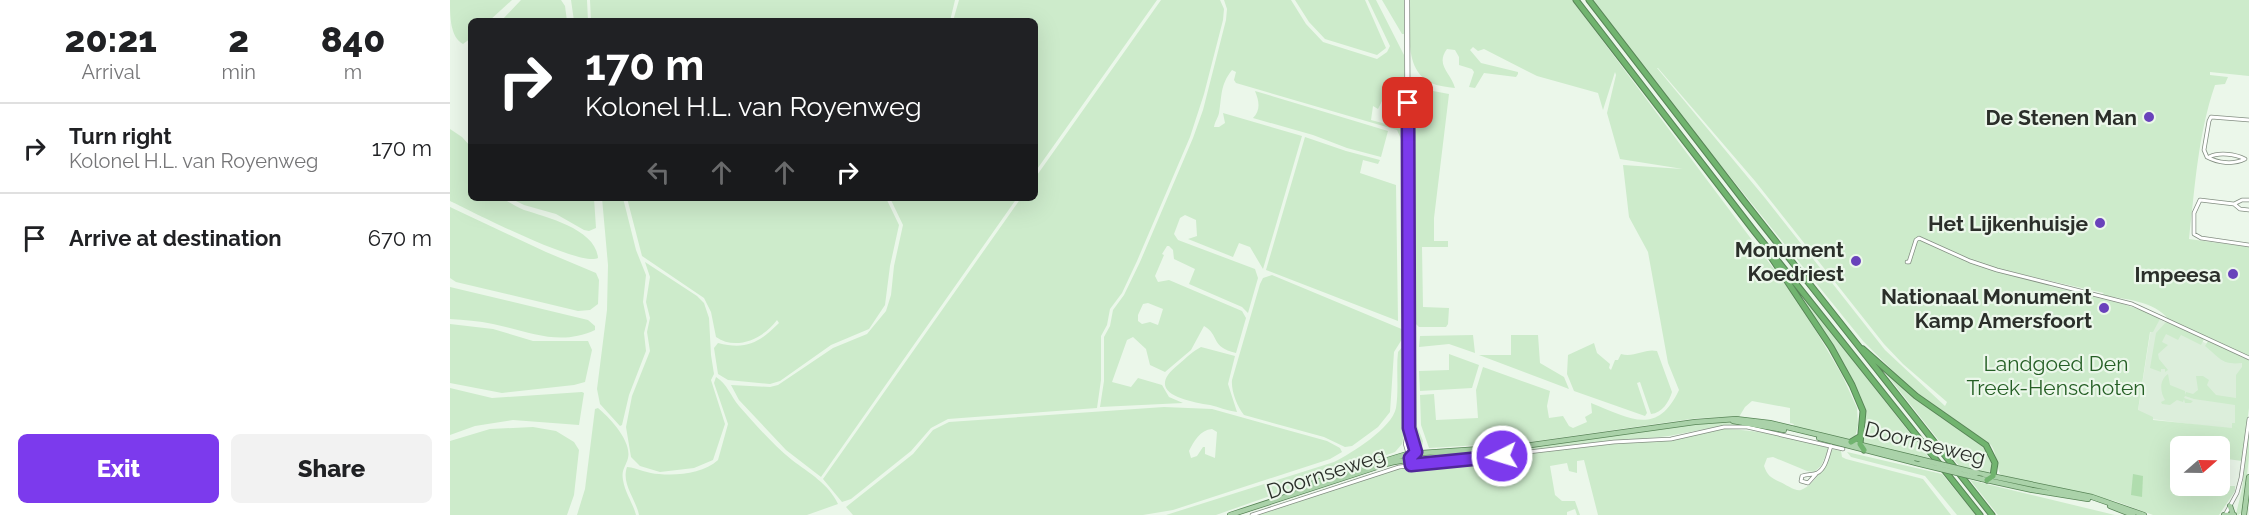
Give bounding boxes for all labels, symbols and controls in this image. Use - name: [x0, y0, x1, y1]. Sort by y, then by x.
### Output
- text: 20:21: [65, 18, 157, 60]
- text: 2: [228, 18, 249, 60]
- text: 840: [321, 18, 385, 60]
- text: 170 m: [585, 41, 704, 90]
- icon: right: [486, 42, 564, 120]
- text: Arrival: [81, 60, 140, 84]
- text: min: [222, 60, 256, 84]
- text: m: [344, 60, 362, 84]
- pin: [1382, 77, 1433, 128]
- icon: arrive: [1391, 86, 1424, 119]
- text: Kolonel H.L. van Royenweg: [585, 91, 922, 122]
- place label: De Stenen Man: [1985, 105, 2137, 130]
- marker: De Stenen Man: [2142, 110, 2156, 124]
- text: Turn right: [69, 123, 172, 149]
- icon: right: [18, 132, 51, 165]
- text: 170 m: [372, 135, 432, 161]
- text: Kolonel H.L. van Royenweg: [69, 149, 318, 173]
- icon: left: [642, 156, 675, 189]
- icon: ahead: [705, 156, 738, 189]
- icon: ahead: [768, 156, 801, 189]
- icon: right: [831, 156, 864, 189]
- place label: Het Lijkenhuisje: [1928, 211, 2088, 236]
- marker: Het Lijkenhuisje: [2093, 216, 2107, 230]
- icon: arrive: [18, 222, 51, 255]
- text: Arrive at destination: [69, 225, 282, 251]
- text: 670 m: [368, 225, 432, 251]
- place label: Monument Koedriest: [1735, 237, 1844, 286]
- marker: Monument Koedriest: [1849, 254, 1863, 268]
- place label: Impeesa: [2135, 262, 2221, 287]
- marker: Impeesa: [2226, 267, 2240, 281]
- place label: Nationaal Monument Kamp Amersfoort: [1881, 284, 2092, 333]
- marker: Nationaal Monument Kamp Amersfoort: [2097, 301, 2111, 315]
- park label: Landgoed Den Treek-Henschoten: [1966, 351, 2146, 400]
- street label: Doornseweg: [1862, 416, 1988, 470]
- position arrow: [1470, 424, 1534, 488]
- button: Exit: [18, 434, 219, 503]
- button: Share: [231, 434, 432, 503]
- north arrow: [2170, 436, 2230, 496]
- map controls: [2170, 436, 2230, 496]
- street label: Doornseweg: [1263, 442, 1389, 504]

